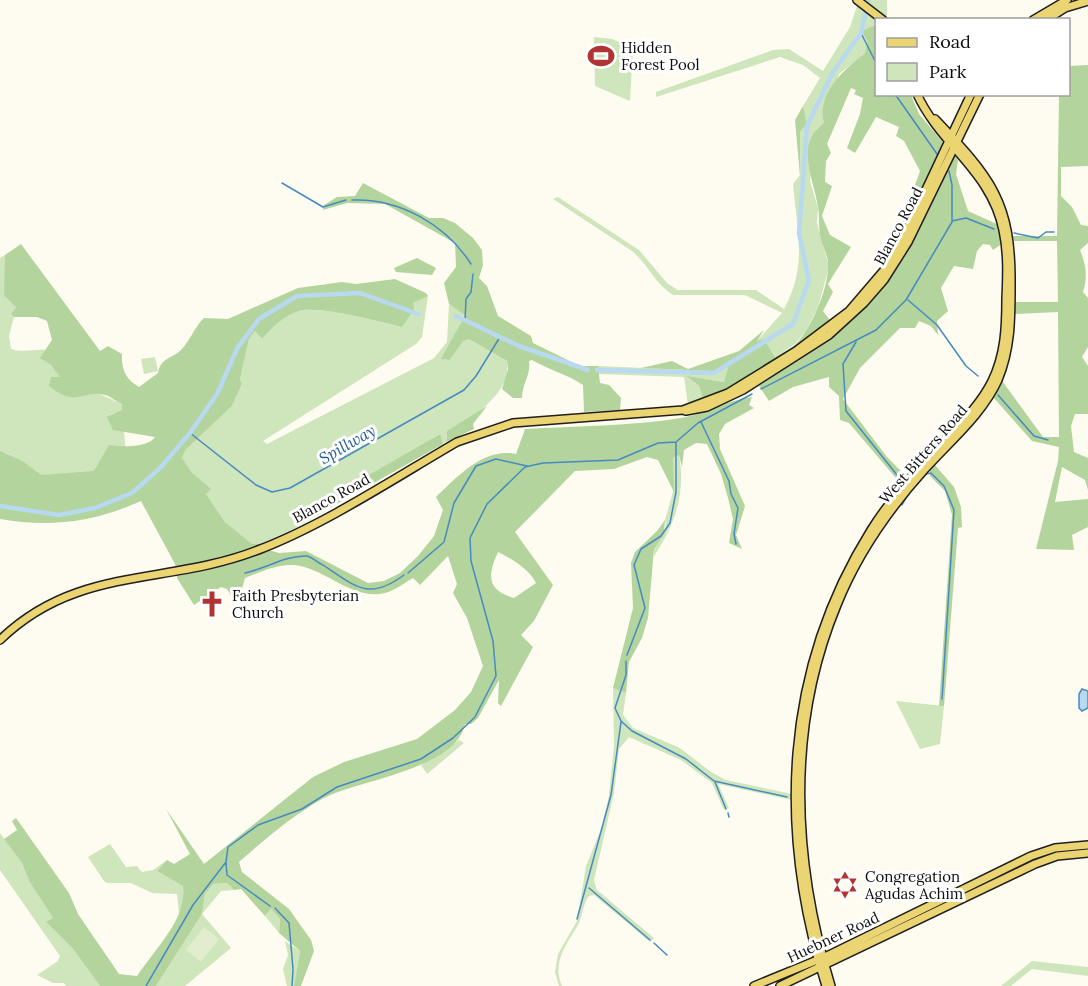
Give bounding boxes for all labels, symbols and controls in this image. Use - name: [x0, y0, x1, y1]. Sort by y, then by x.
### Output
- legend: [875, 18, 1070, 96]
- text: Road: [929, 30, 971, 53]
- place label: Hidden Forest Pool: [621, 38, 700, 74]
- sports icon: Hidden Forest Pool: [586, 41, 616, 71]
- text: Park: [929, 60, 967, 83]
- street label: Blanco Road: [870, 184, 926, 268]
- street label: West Bitters Road: [875, 401, 971, 507]
- water label: Spillway: [315, 420, 379, 468]
- street label: Blanco Road: [289, 469, 373, 527]
- place label: Faith Presbyterian Church: [232, 586, 359, 622]
- church icon: Faith Presbyterian Church: [197, 589, 227, 619]
- place label: Congregation Agudas Achim: [864, 867, 963, 903]
- synagogue icon: Congregation Agudas Achim: [830, 870, 860, 900]
- street label: Huebner Road: [784, 907, 882, 967]

